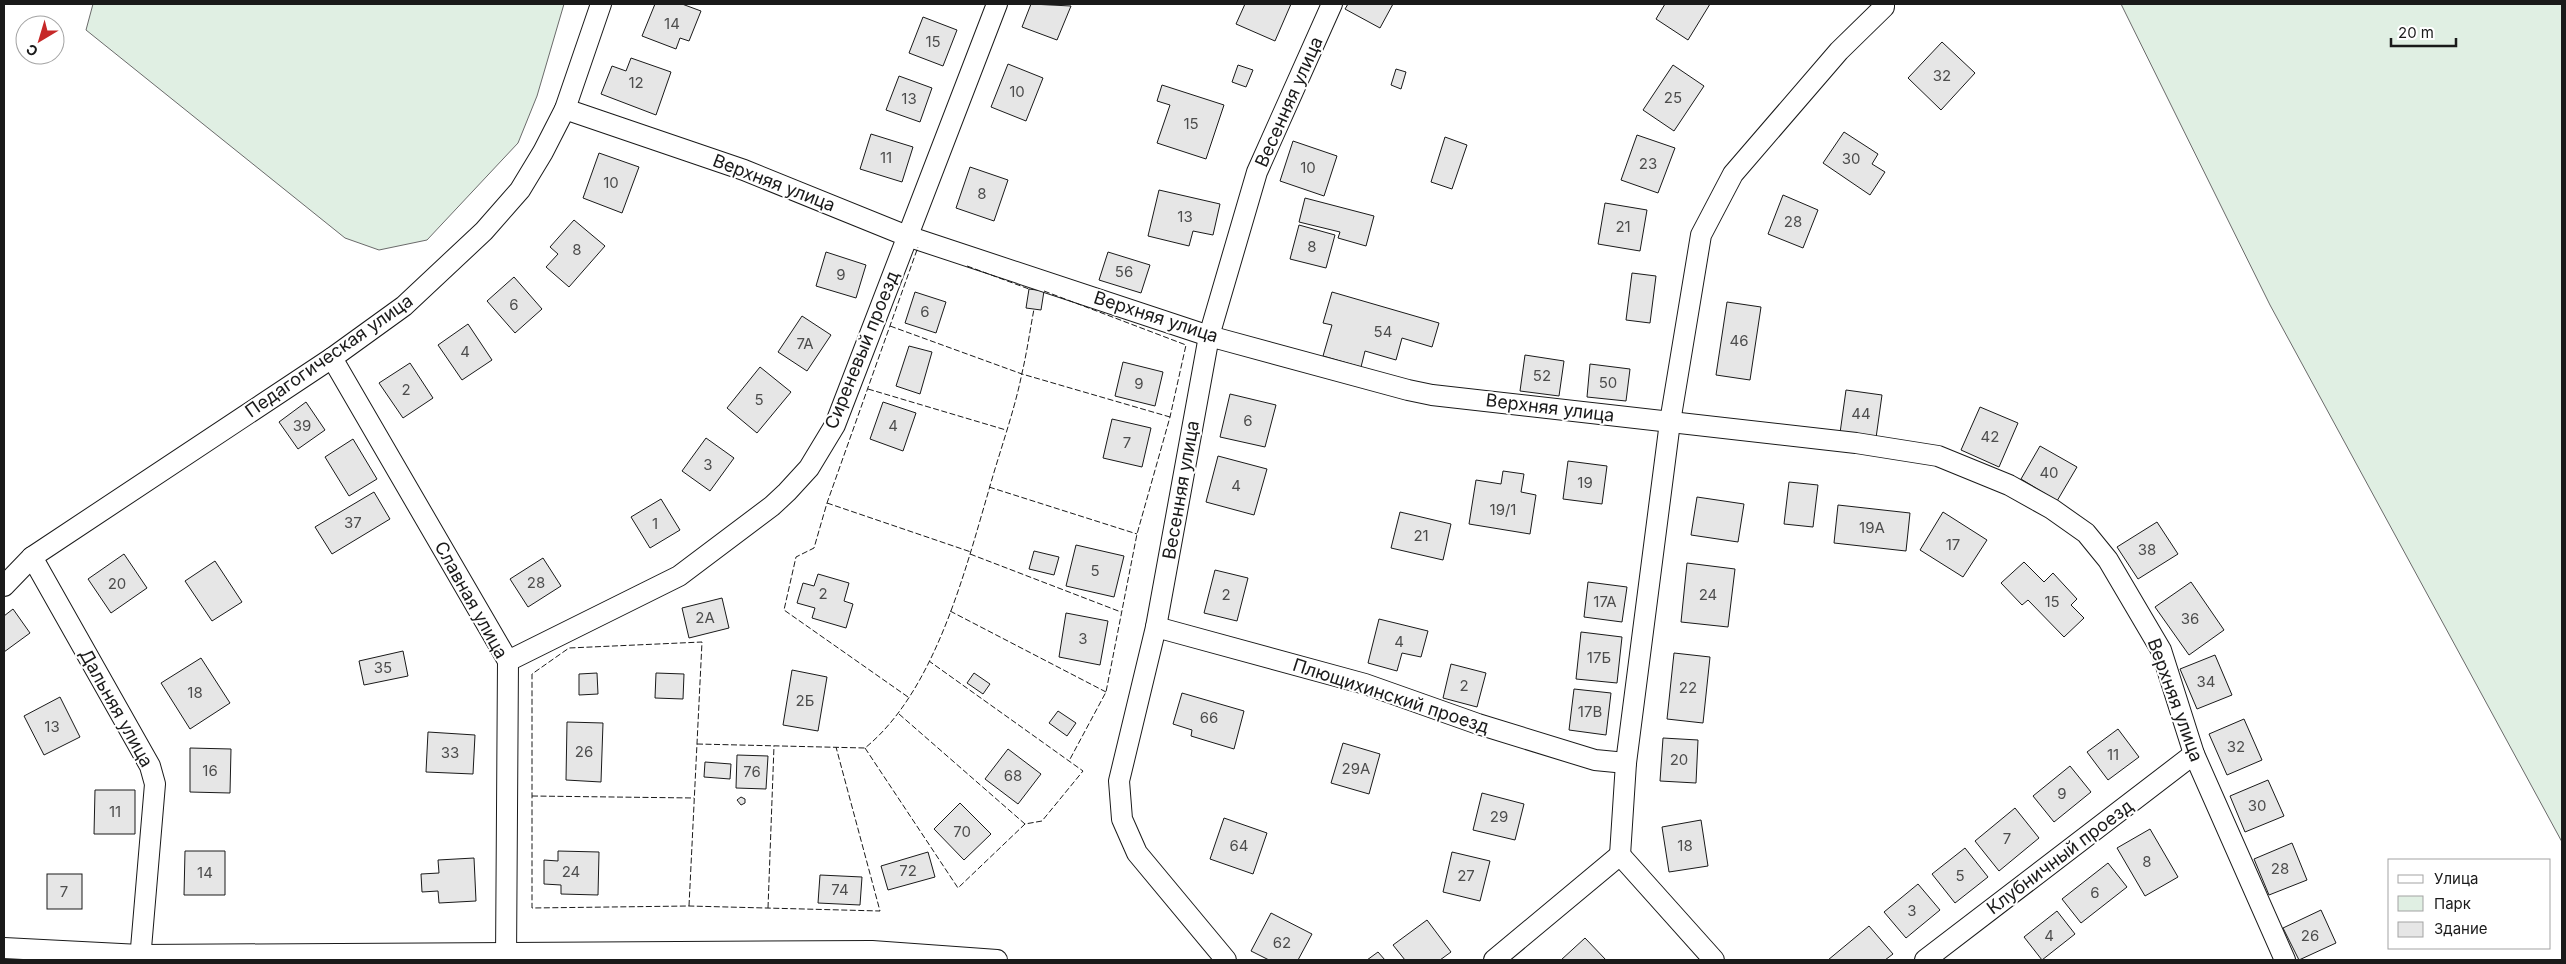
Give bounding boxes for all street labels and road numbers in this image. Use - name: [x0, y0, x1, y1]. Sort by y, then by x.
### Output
- street label: Весенняя улица: [1250, 33, 1327, 170]
- street label: Верхняя улица: [710, 150, 838, 216]
- street label: Сиреневый проезд: [820, 268, 903, 432]
- street label: Верхняя улица: [1091, 287, 1221, 347]
- street label: Педагогическая улица: [241, 290, 417, 421]
- street label: Верхняя улица: [1484, 389, 1616, 426]
- street label: Весенняя улица: [1158, 419, 1203, 561]
- street label: Славная улица: [431, 537, 512, 662]
- street label: Верхняя улица: [2143, 635, 2207, 764]
- street label: Дальняя улица: [75, 645, 158, 771]
- street label: Плющихинский проезд: [1290, 654, 1492, 737]
- street label: Клубничный проезд: [1983, 795, 2137, 918]

